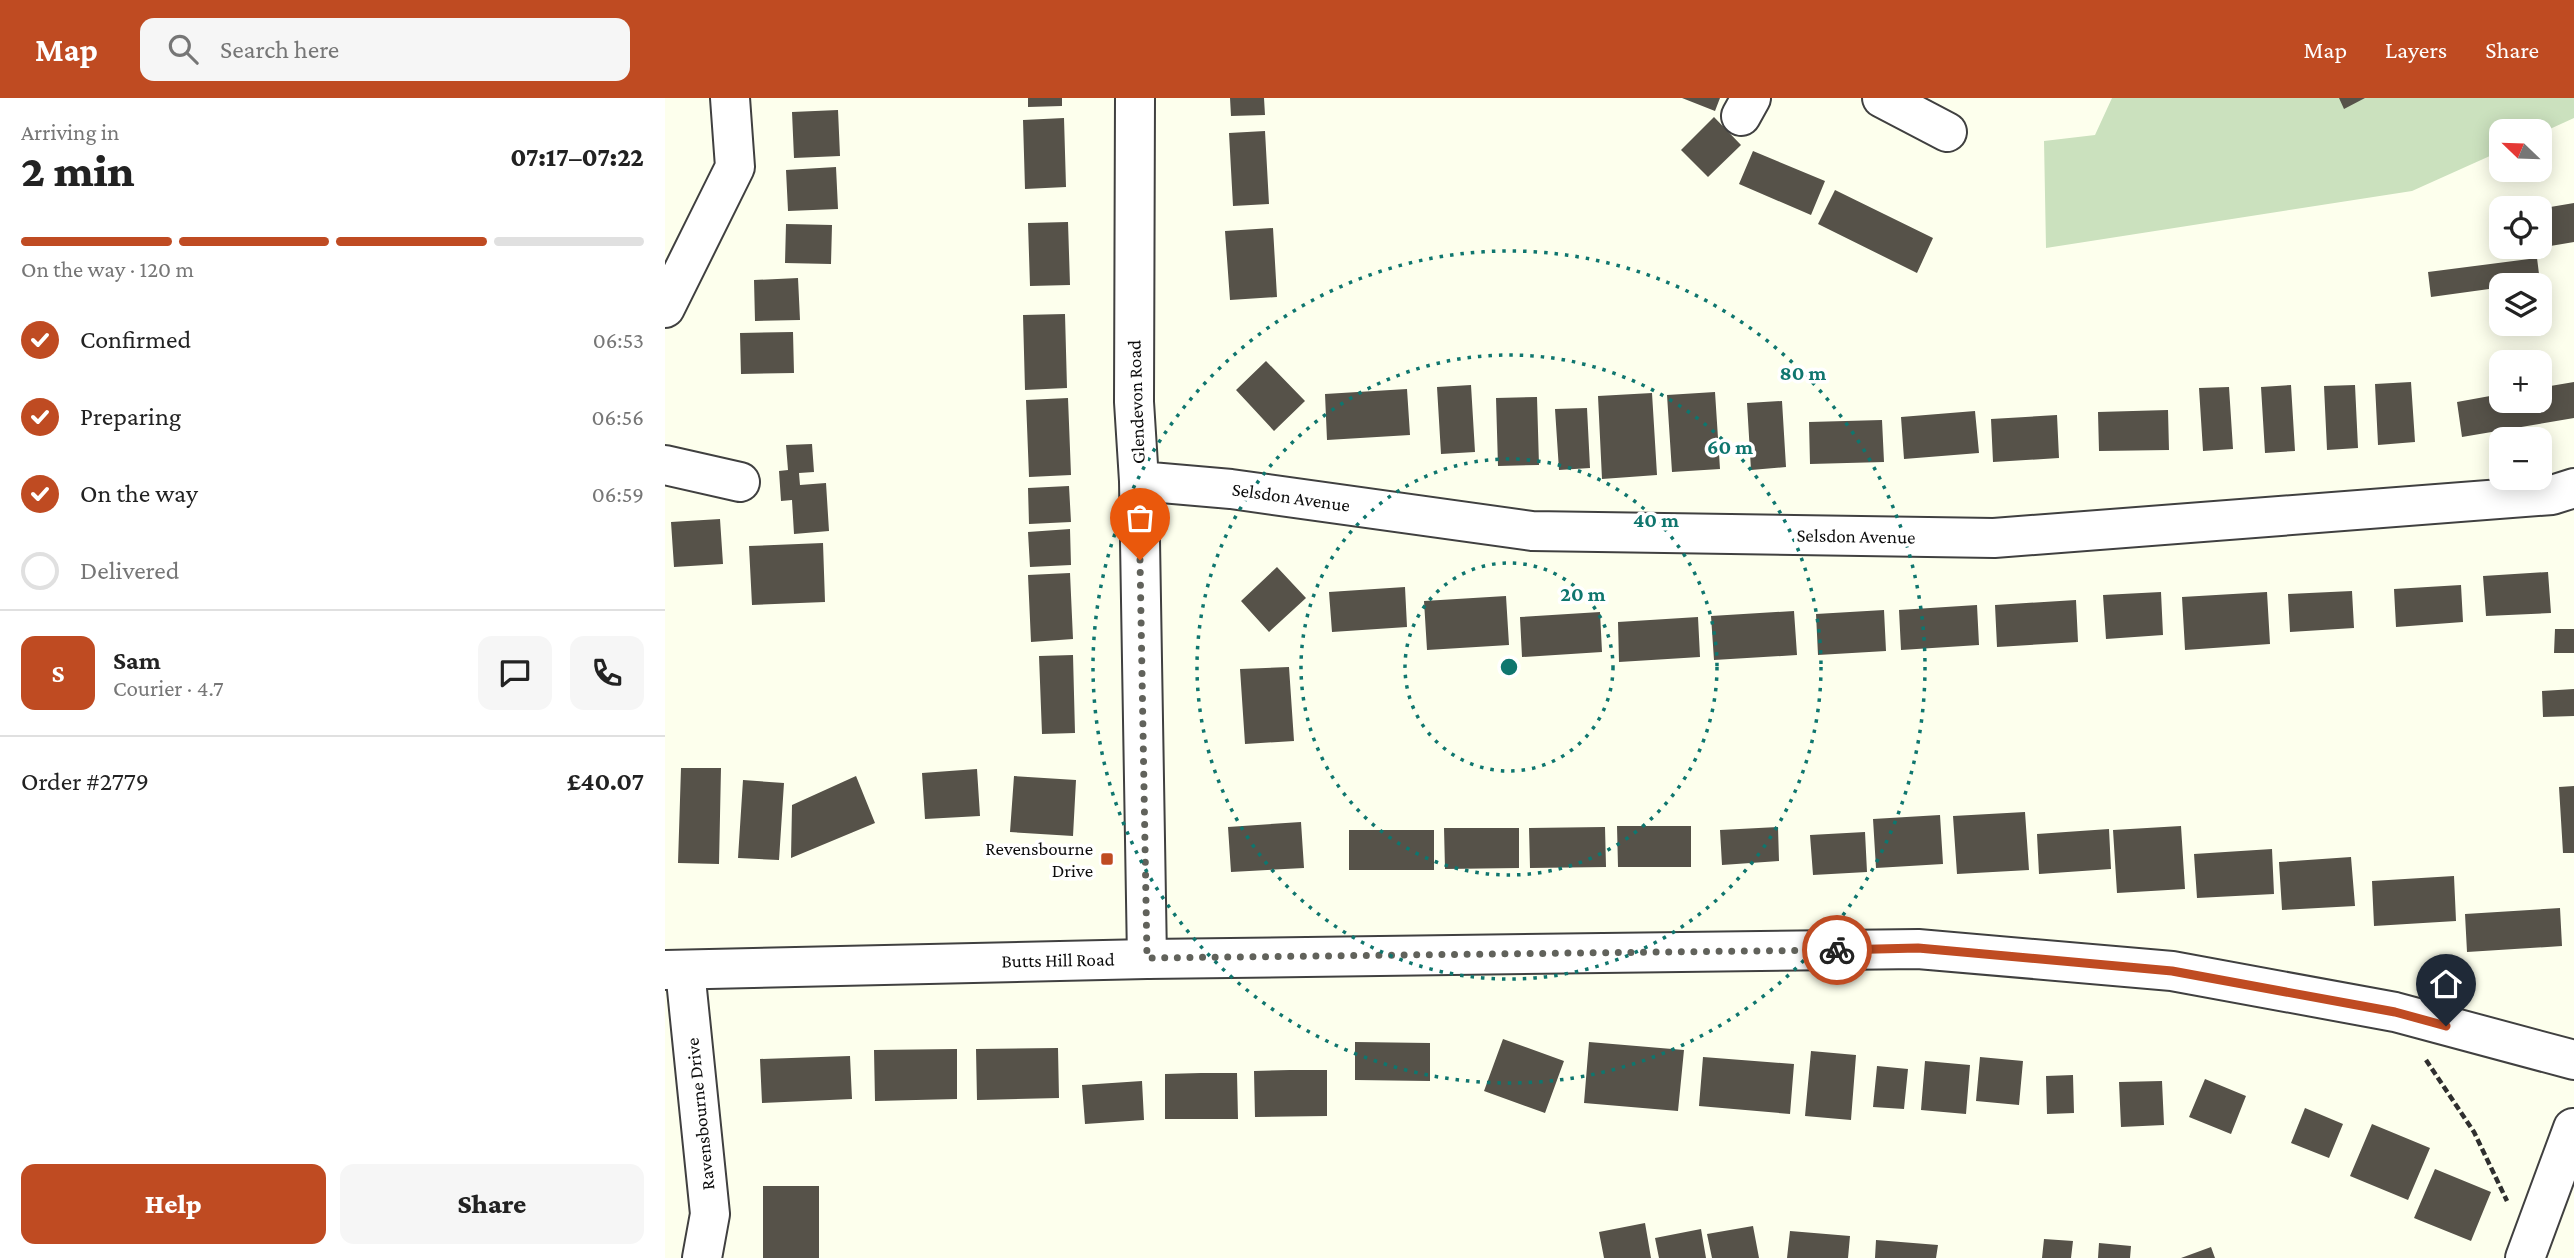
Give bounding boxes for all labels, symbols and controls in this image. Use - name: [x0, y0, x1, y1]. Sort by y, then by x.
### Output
- search box: [140, 18, 630, 81]
- icon: search: [164, 30, 202, 68]
- text: Map: [35, 31, 98, 68]
- text: Search here: [220, 35, 339, 64]
- text: Map: [2303, 36, 2347, 63]
- text: Layers: [2385, 36, 2447, 63]
- text: Share: [2485, 36, 2539, 63]
- text: Arriving in: [21, 119, 119, 145]
- north arrow: [2489, 119, 2551, 182]
- map controls: [2489, 119, 2552, 490]
- text: 07:17–07:22: [510, 143, 644, 172]
- text: 2 min: [21, 145, 135, 196]
- button: locate: [2489, 196, 2552, 259]
- text: On the way · 120 m: [21, 256, 194, 282]
- button: layers: [2489, 273, 2552, 336]
- icon: check: [21, 321, 59, 359]
- text: Confirmed: [80, 325, 191, 354]
- text: 06:53: [593, 327, 644, 353]
- street label: Glendevon Road: [1123, 340, 1149, 464]
- button: +: [2489, 350, 2552, 413]
- text: 80 m: [1780, 361, 1827, 385]
- icon: check: [21, 398, 59, 436]
- text: Preparing: [80, 402, 181, 431]
- text: 06:56: [592, 404, 644, 430]
- button: −: [2489, 427, 2552, 490]
- text: 60 m: [1707, 435, 1753, 459]
- icon: check: [21, 475, 59, 513]
- street label: Selsdon Avenue: [1231, 478, 1351, 516]
- text: On the way: [80, 479, 198, 508]
- text: 06:59: [592, 481, 644, 507]
- pin: [1110, 488, 1170, 560]
- icon: bag: [1121, 499, 1159, 537]
- text: 40 m: [1633, 508, 1679, 532]
- street label: Selsdon Avenue: [1796, 524, 1916, 548]
- text: Delivered: [80, 556, 179, 585]
- text: 20 m: [1560, 582, 1606, 606]
- button: chat: [478, 636, 552, 710]
- button: phone: [570, 636, 644, 710]
- text: Sam: [113, 646, 161, 675]
- centre of rings: [1497, 655, 1521, 679]
- text: S: [52, 659, 65, 688]
- text: Courier · 4.7: [113, 675, 224, 701]
- text: Order #2779: [21, 767, 149, 796]
- text: £40.07: [567, 767, 644, 796]
- place label: Revensbourne Drive: [985, 838, 1093, 881]
- marker: Revensbourne Drive: [1099, 851, 1115, 867]
- courier: [1802, 915, 1872, 985]
- icon: bike: [1818, 931, 1856, 969]
- street label: Butts Hill Road: [1001, 949, 1115, 971]
- pin: [2416, 954, 2476, 1026]
- icon: home: [2427, 965, 2465, 1003]
- street label: Ravensbourne Drive: [682, 1037, 718, 1191]
- button: Help: [21, 1164, 326, 1244]
- button: Share: [340, 1164, 644, 1244]

